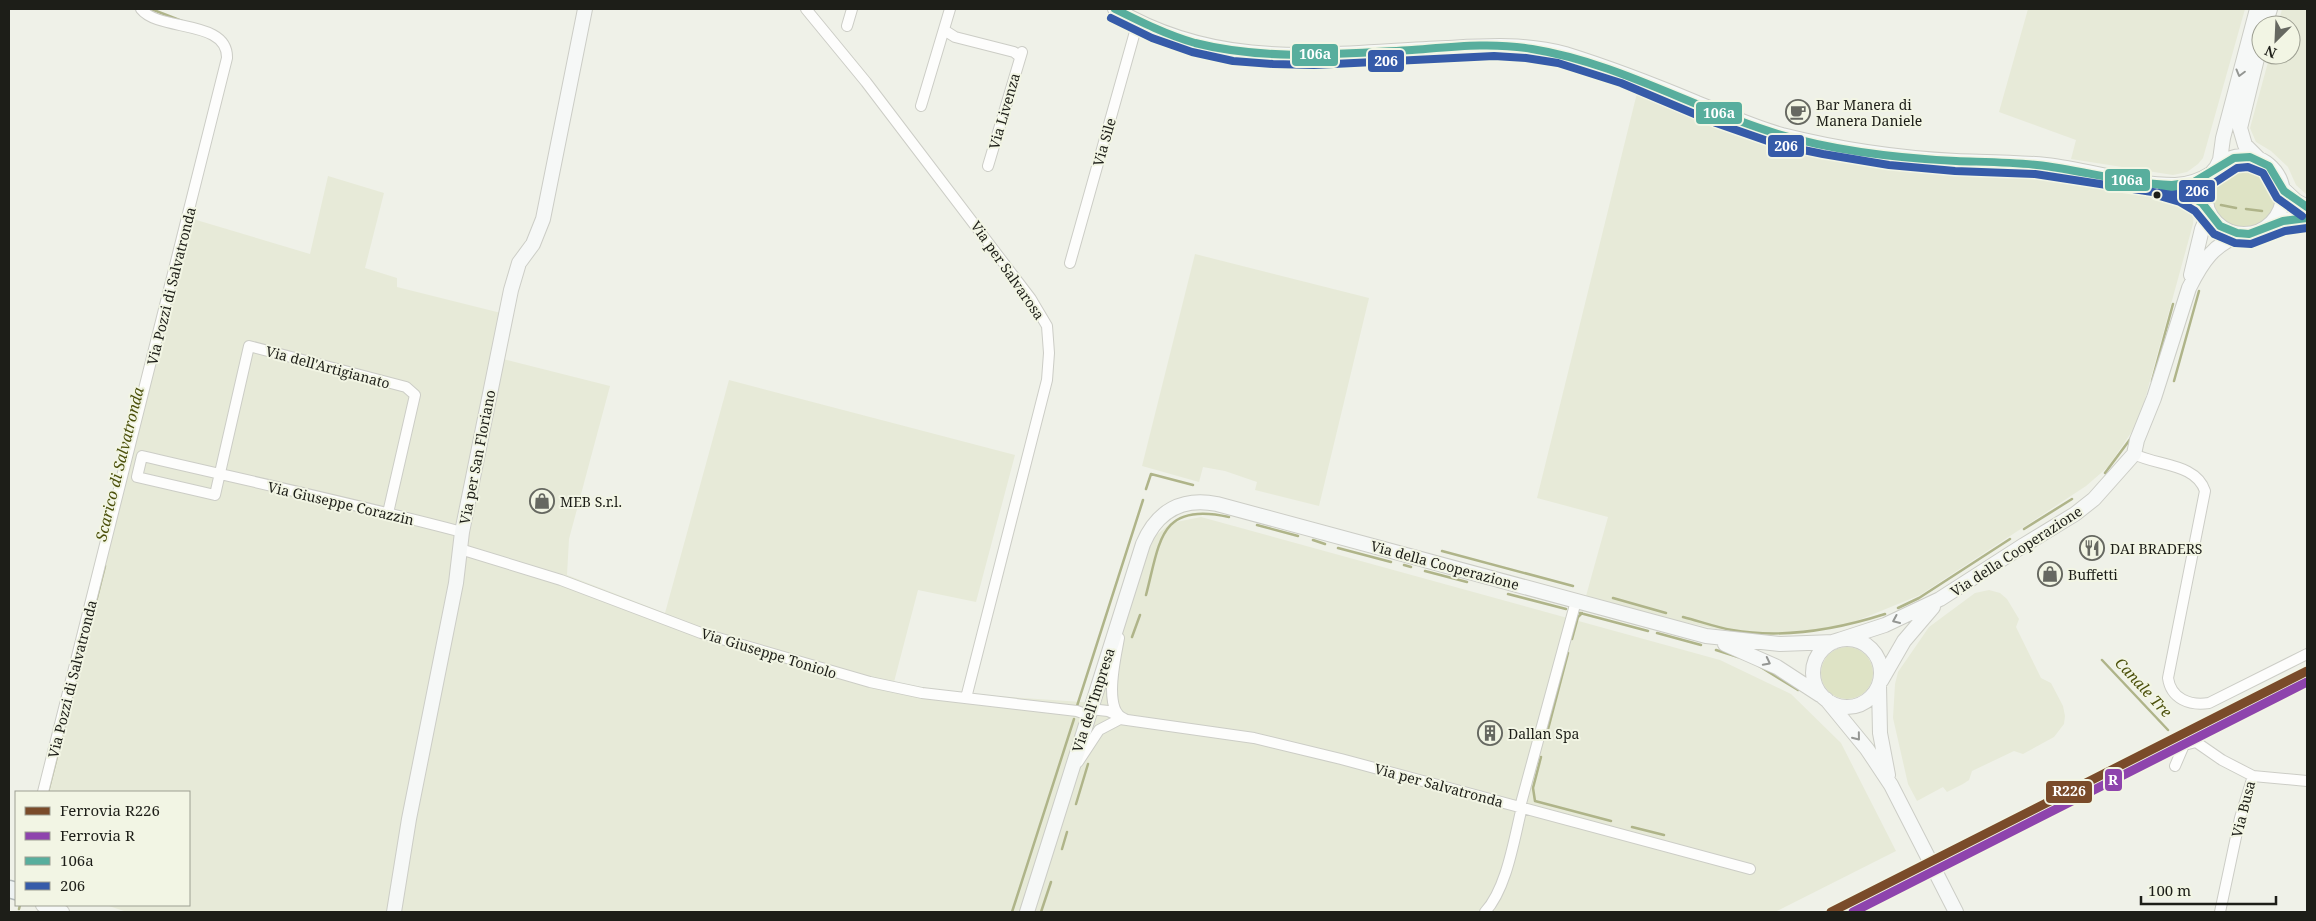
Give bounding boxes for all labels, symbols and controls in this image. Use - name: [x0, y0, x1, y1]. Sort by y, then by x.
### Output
- north arrow: [2251, 15, 2301, 65]
- text: N: [2262, 41, 2279, 63]
- line badge: 106a: [1291, 43, 1339, 67]
- text: 106a: [1299, 44, 1331, 63]
- line badge: 206: [1367, 49, 1405, 73]
- text: 206: [1374, 51, 1398, 70]
- one-way arrow: [2236, 68, 2246, 76]
- street label: Via Livenza: [984, 71, 1024, 151]
- place label: Bar Manera di Manera Daniele: [1816, 95, 1922, 130]
- cafe icon: Bar Manera di Manera Daniele: [1785, 99, 1811, 125]
- line badge: 106a: [1695, 101, 1743, 125]
- text: 106a: [1703, 103, 1735, 122]
- street label: Via Sile: [1088, 116, 1120, 168]
- line badge: 206: [1767, 134, 1805, 158]
- text: 206: [1774, 136, 1798, 155]
- line badge: 106a: [2104, 168, 2151, 192]
- text: 106a: [2111, 170, 2143, 189]
- line badge: 206: [2178, 179, 2216, 203]
- text: 206: [2185, 181, 2209, 200]
- unlabelled marker: [2152, 190, 2162, 200]
- street label: Via Pozzi di Salvatronda: [142, 205, 200, 367]
- street label: Via per Salvarosa: [967, 217, 1049, 323]
- street label: Via dell'Artigianato: [264, 341, 392, 393]
- water label: Scarico di Salvatronda: [90, 385, 148, 543]
- street label: Via per San Floriano: [455, 388, 499, 526]
- street label: Via Giuseppe Corazzin: [266, 477, 416, 529]
- shop icon: MEB S.r.l.: [529, 488, 555, 514]
- place label: MEB S.r.l.: [560, 492, 622, 511]
- street label: Via della Cooperazione: [1947, 501, 2085, 601]
- restaurant icon: DAI BRADERS: [2079, 535, 2105, 561]
- street label: Via della Cooperazione: [1369, 536, 1521, 594]
- place label: DAI BRADERS: [2110, 539, 2202, 558]
- shop icon: Buffetti: [2037, 561, 2063, 587]
- place label: Buffetti: [2068, 565, 2118, 584]
- street label: Via Pozzi di Salvatronda: [43, 598, 101, 760]
- one-way arrow: [1892, 613, 1901, 624]
- street label: Via Giuseppe Toniolo: [699, 623, 839, 683]
- street label: Via dell'Impresa: [1067, 645, 1119, 755]
- water label: Canale Tre: [2111, 653, 2177, 722]
- one-way arrow: [1761, 656, 1770, 666]
- building icon: Dallan Spa: [1477, 720, 1503, 746]
- place label: Dallan Spa: [1508, 724, 1580, 743]
- one-way arrow: [1852, 731, 1860, 740]
- street label: Via per Salvatronda: [1372, 759, 1506, 811]
- line badge: R: [2104, 768, 2123, 792]
- text: R: [2108, 770, 2119, 789]
- street label: Via Busa: [2227, 779, 2259, 839]
- line badge: R226: [2045, 780, 2093, 804]
- text: R226: [2052, 781, 2086, 800]
- legend: [15, 791, 190, 906]
- text: Ferrovia R226: [60, 800, 160, 820]
- text: Ferrovia R: [60, 825, 135, 845]
- text: 106a: [60, 850, 94, 870]
- scale bar: [2141, 874, 2276, 906]
- text: 206: [60, 875, 85, 895]
- text: 100 m: [2148, 880, 2191, 900]

